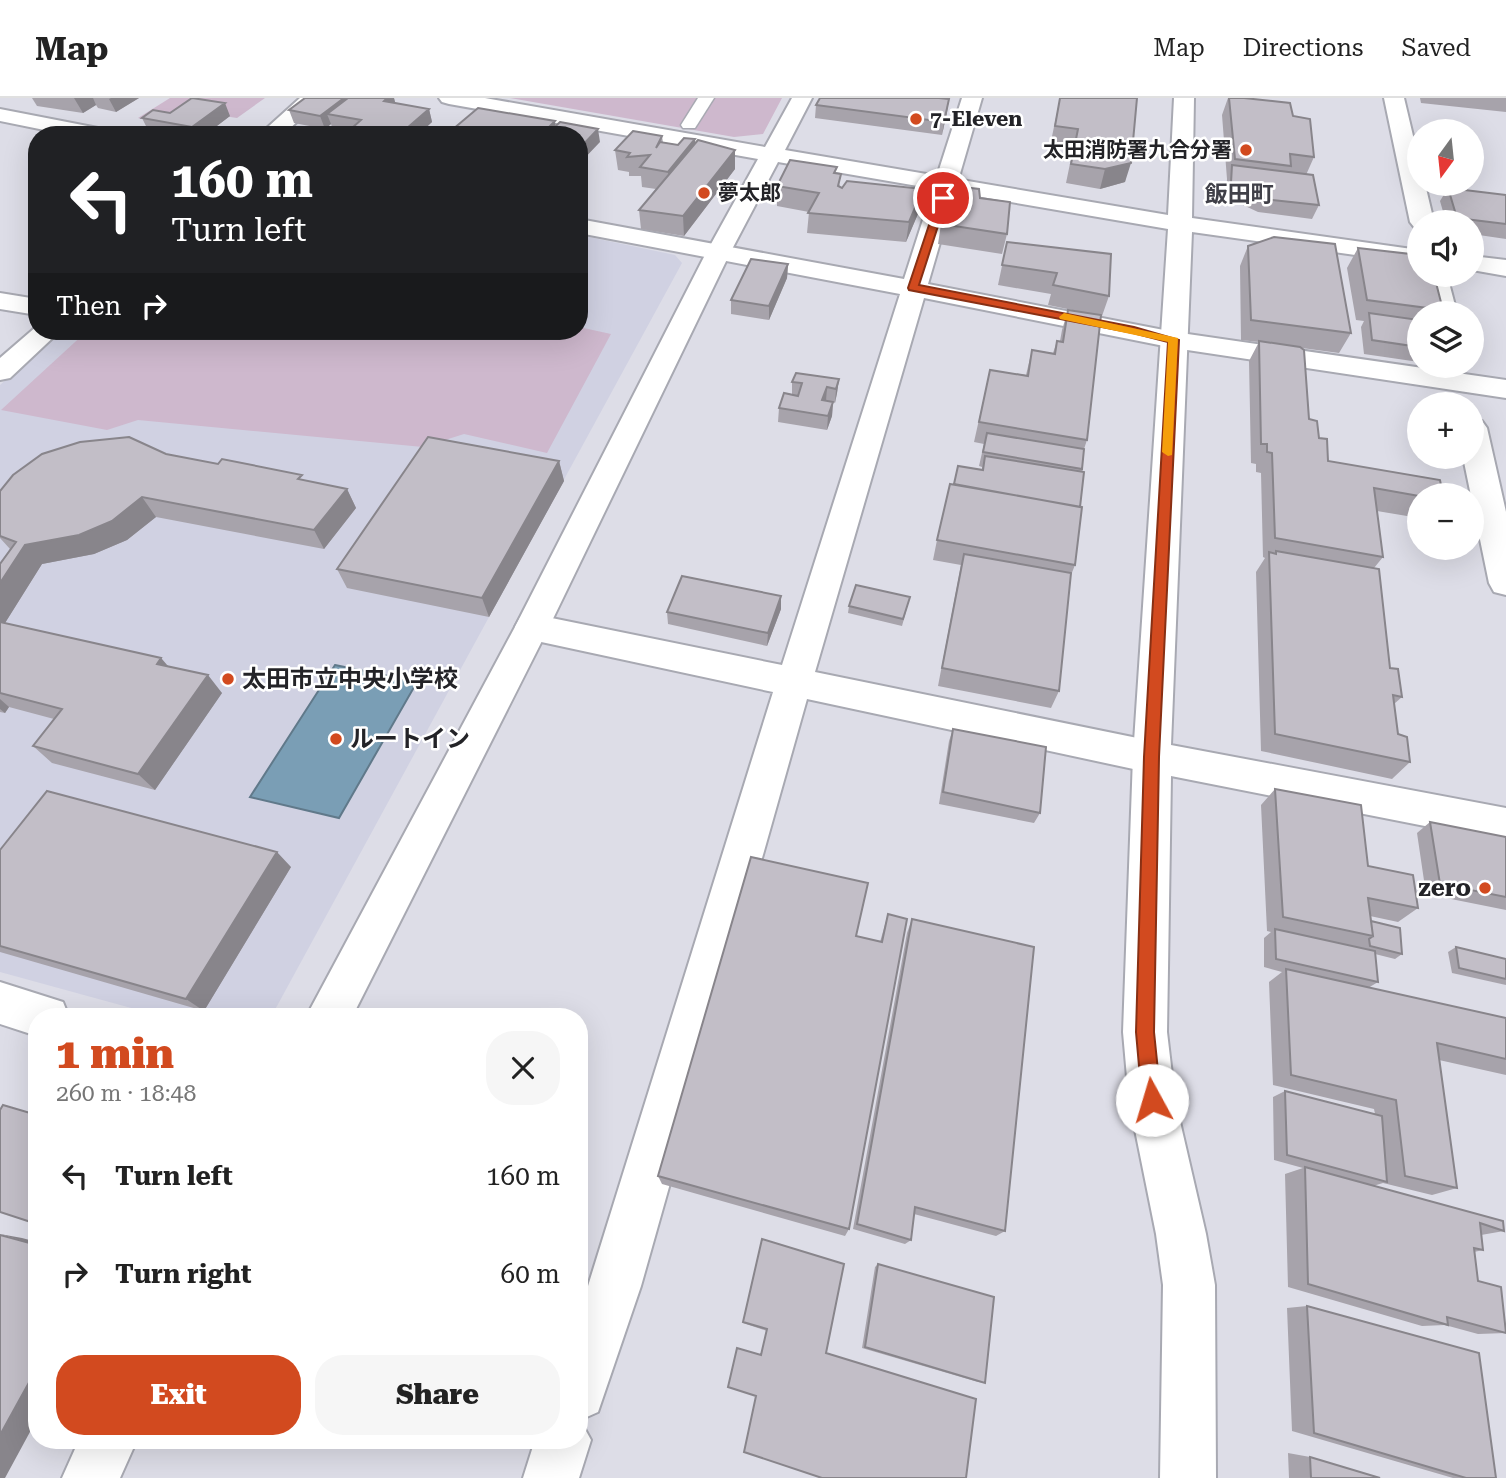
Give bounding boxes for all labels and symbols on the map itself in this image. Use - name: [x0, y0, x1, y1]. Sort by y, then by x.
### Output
- place label: 7-Eleven: [930, 107, 1022, 131]
- marker: 7-Eleven: [908, 111, 924, 127]
- north arrow: [1407, 119, 1484, 196]
- place label: 太田消防署九合分署: [1043, 138, 1232, 162]
- marker: 太田消防署九合分署: [1238, 142, 1254, 158]
- pin: [913, 168, 973, 228]
- place label: 夢太郎: [718, 181, 781, 205]
- district label: 飯田町: [1205, 181, 1274, 208]
- marker: 夢太郎: [696, 185, 712, 201]
- place label: 太田市立中央小学校: [242, 665, 458, 693]
- marker: 太田市立中央小学校: [220, 671, 236, 687]
- place label: ルートイン: [350, 725, 470, 753]
- marker: ルートイン: [328, 731, 344, 747]
- place label: zero: [1418, 874, 1471, 902]
- marker: zero: [1477, 880, 1493, 896]
- position arrow: [1115, 1063, 1189, 1137]

